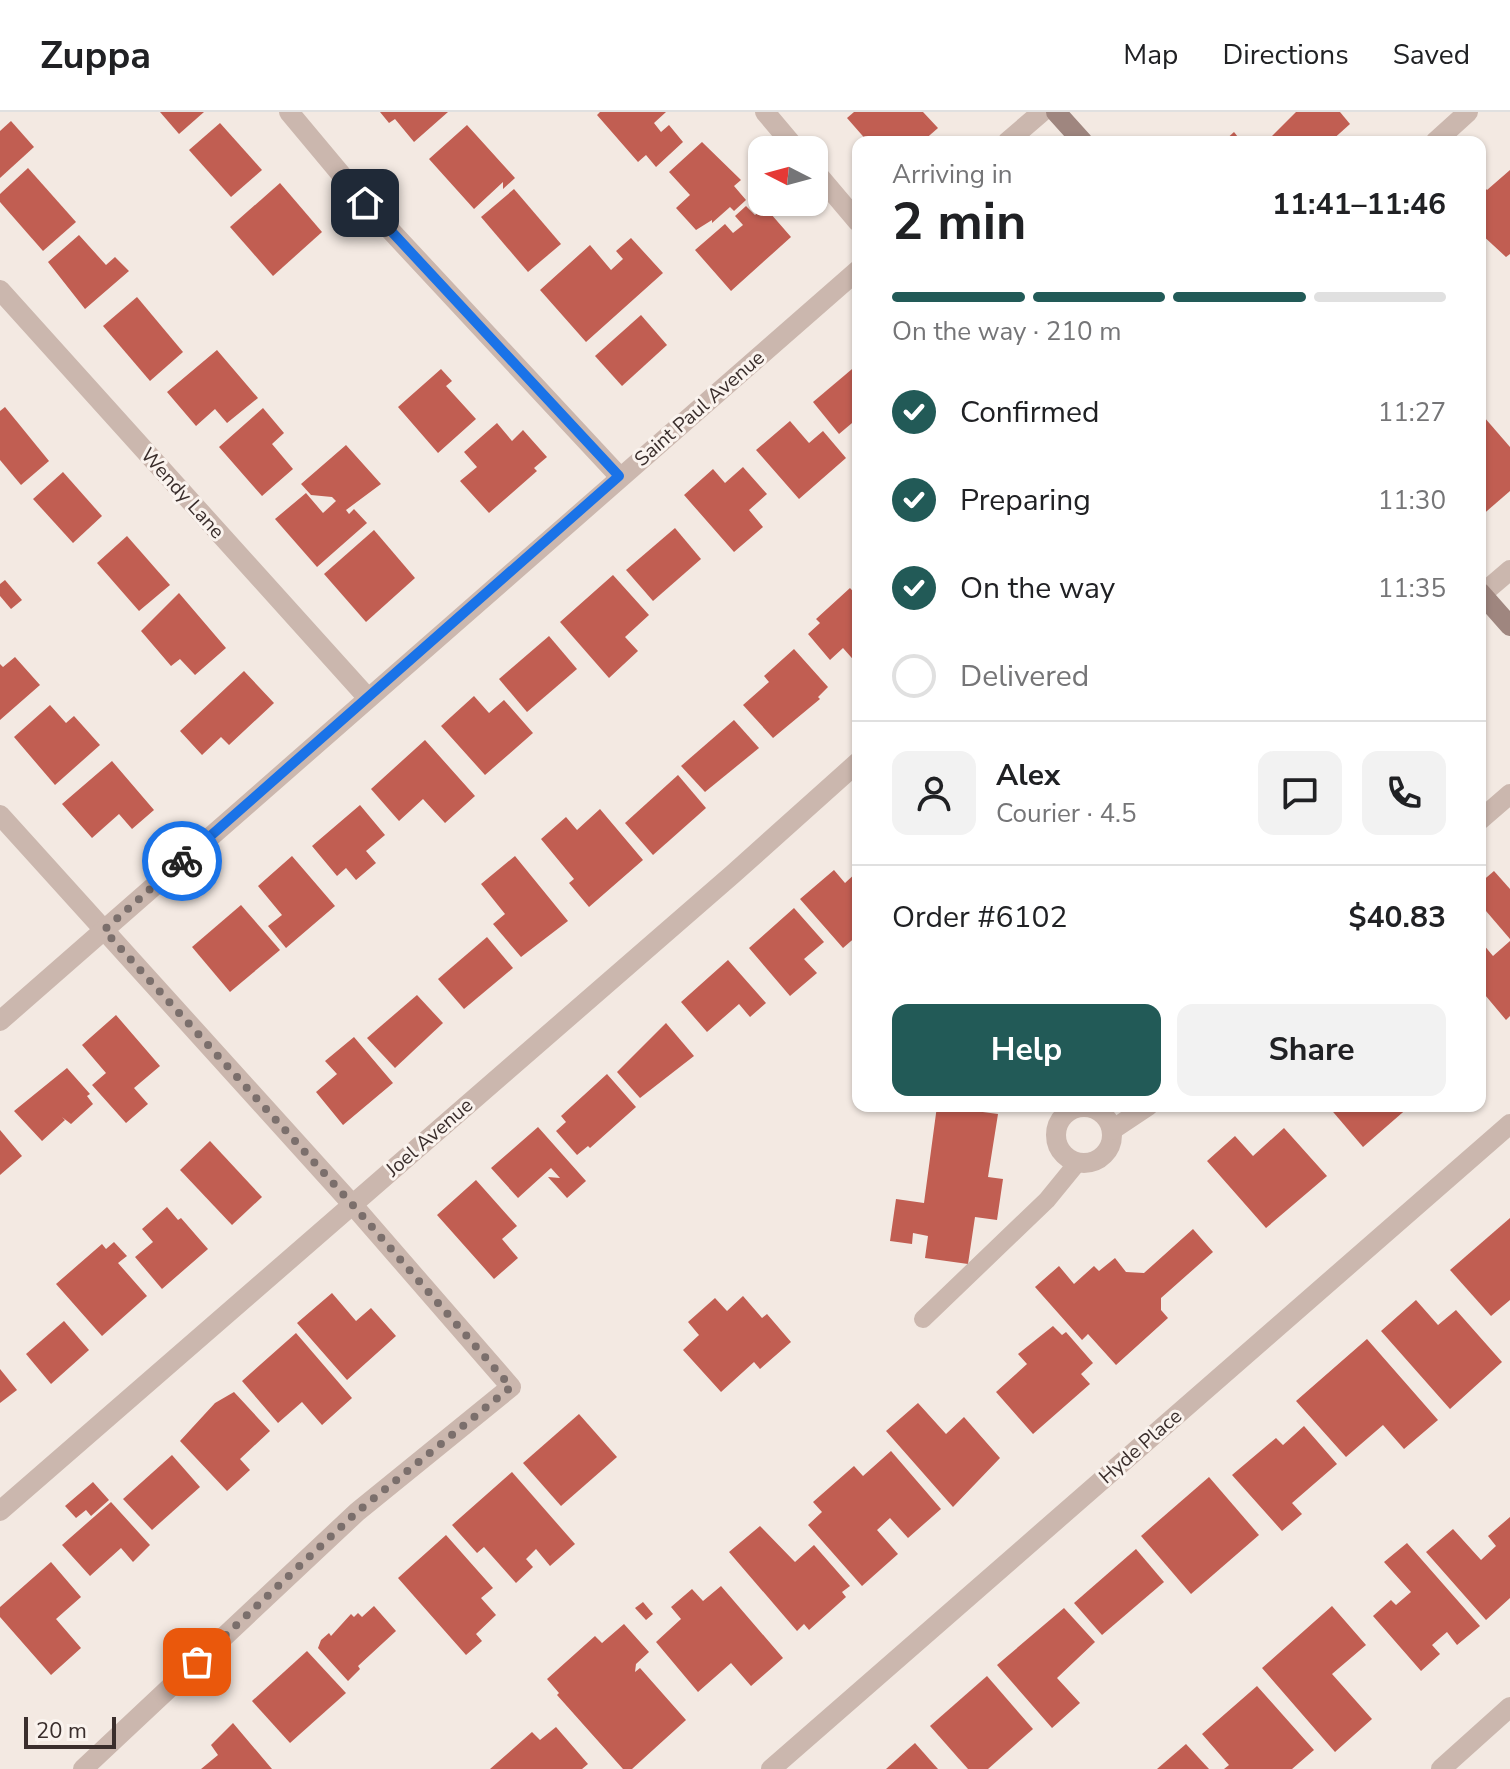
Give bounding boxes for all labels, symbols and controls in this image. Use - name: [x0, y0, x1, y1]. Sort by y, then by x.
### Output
- text: Zuppa: [40, 30, 151, 81]
- text: Map: [1123, 36, 1178, 74]
- text: Directions: [1222, 36, 1349, 74]
- text: Saved: [1393, 36, 1470, 74]
- north arrow: [748, 136, 828, 216]
- map controls: [748, 136, 828, 216]
- text: Arriving in: [892, 157, 1013, 192]
- pin: [331, 169, 399, 237]
- icon: home: [343, 181, 387, 225]
- text: 11:41–11:46: [1272, 184, 1446, 225]
- text: 2 min: [892, 186, 1027, 257]
- text: On the way · 210 m: [892, 314, 1121, 349]
- street label: Saint Paul Avenue: [629, 344, 770, 472]
- icon: check: [892, 390, 936, 434]
- text: Confirmed: [960, 392, 1100, 433]
- text: 11:27: [1378, 395, 1446, 430]
- street label: Wendy Lane: [135, 442, 231, 545]
- icon: check: [892, 478, 936, 522]
- text: Preparing: [960, 480, 1091, 521]
- text: 11:30: [1378, 483, 1446, 518]
- icon: check: [892, 566, 936, 610]
- text: On the way: [960, 568, 1115, 609]
- text: 11:35: [1378, 571, 1446, 606]
- text: Delivered: [960, 656, 1089, 697]
- button: person: [892, 751, 976, 835]
- button: chat: [1258, 751, 1342, 835]
- button: phone: [1362, 751, 1446, 835]
- text: Alex: [996, 755, 1060, 796]
- text: Courier · 4.5: [996, 796, 1137, 831]
- courier: [142, 821, 222, 901]
- icon: bike: [160, 839, 204, 883]
- text: Order #6102: [892, 897, 1067, 938]
- text: $40.83: [1349, 897, 1446, 938]
- button: Help: [892, 1004, 1161, 1096]
- button: Share: [1177, 1004, 1446, 1096]
- street label: Joel Avenue: [379, 1092, 479, 1183]
- street label: Hyde Place: [1093, 1403, 1188, 1490]
- pin: [163, 1628, 231, 1696]
- icon: bag: [175, 1640, 219, 1684]
- scale bar: [24, 1713, 116, 1749]
- text: 20 m: [36, 1716, 87, 1746]

